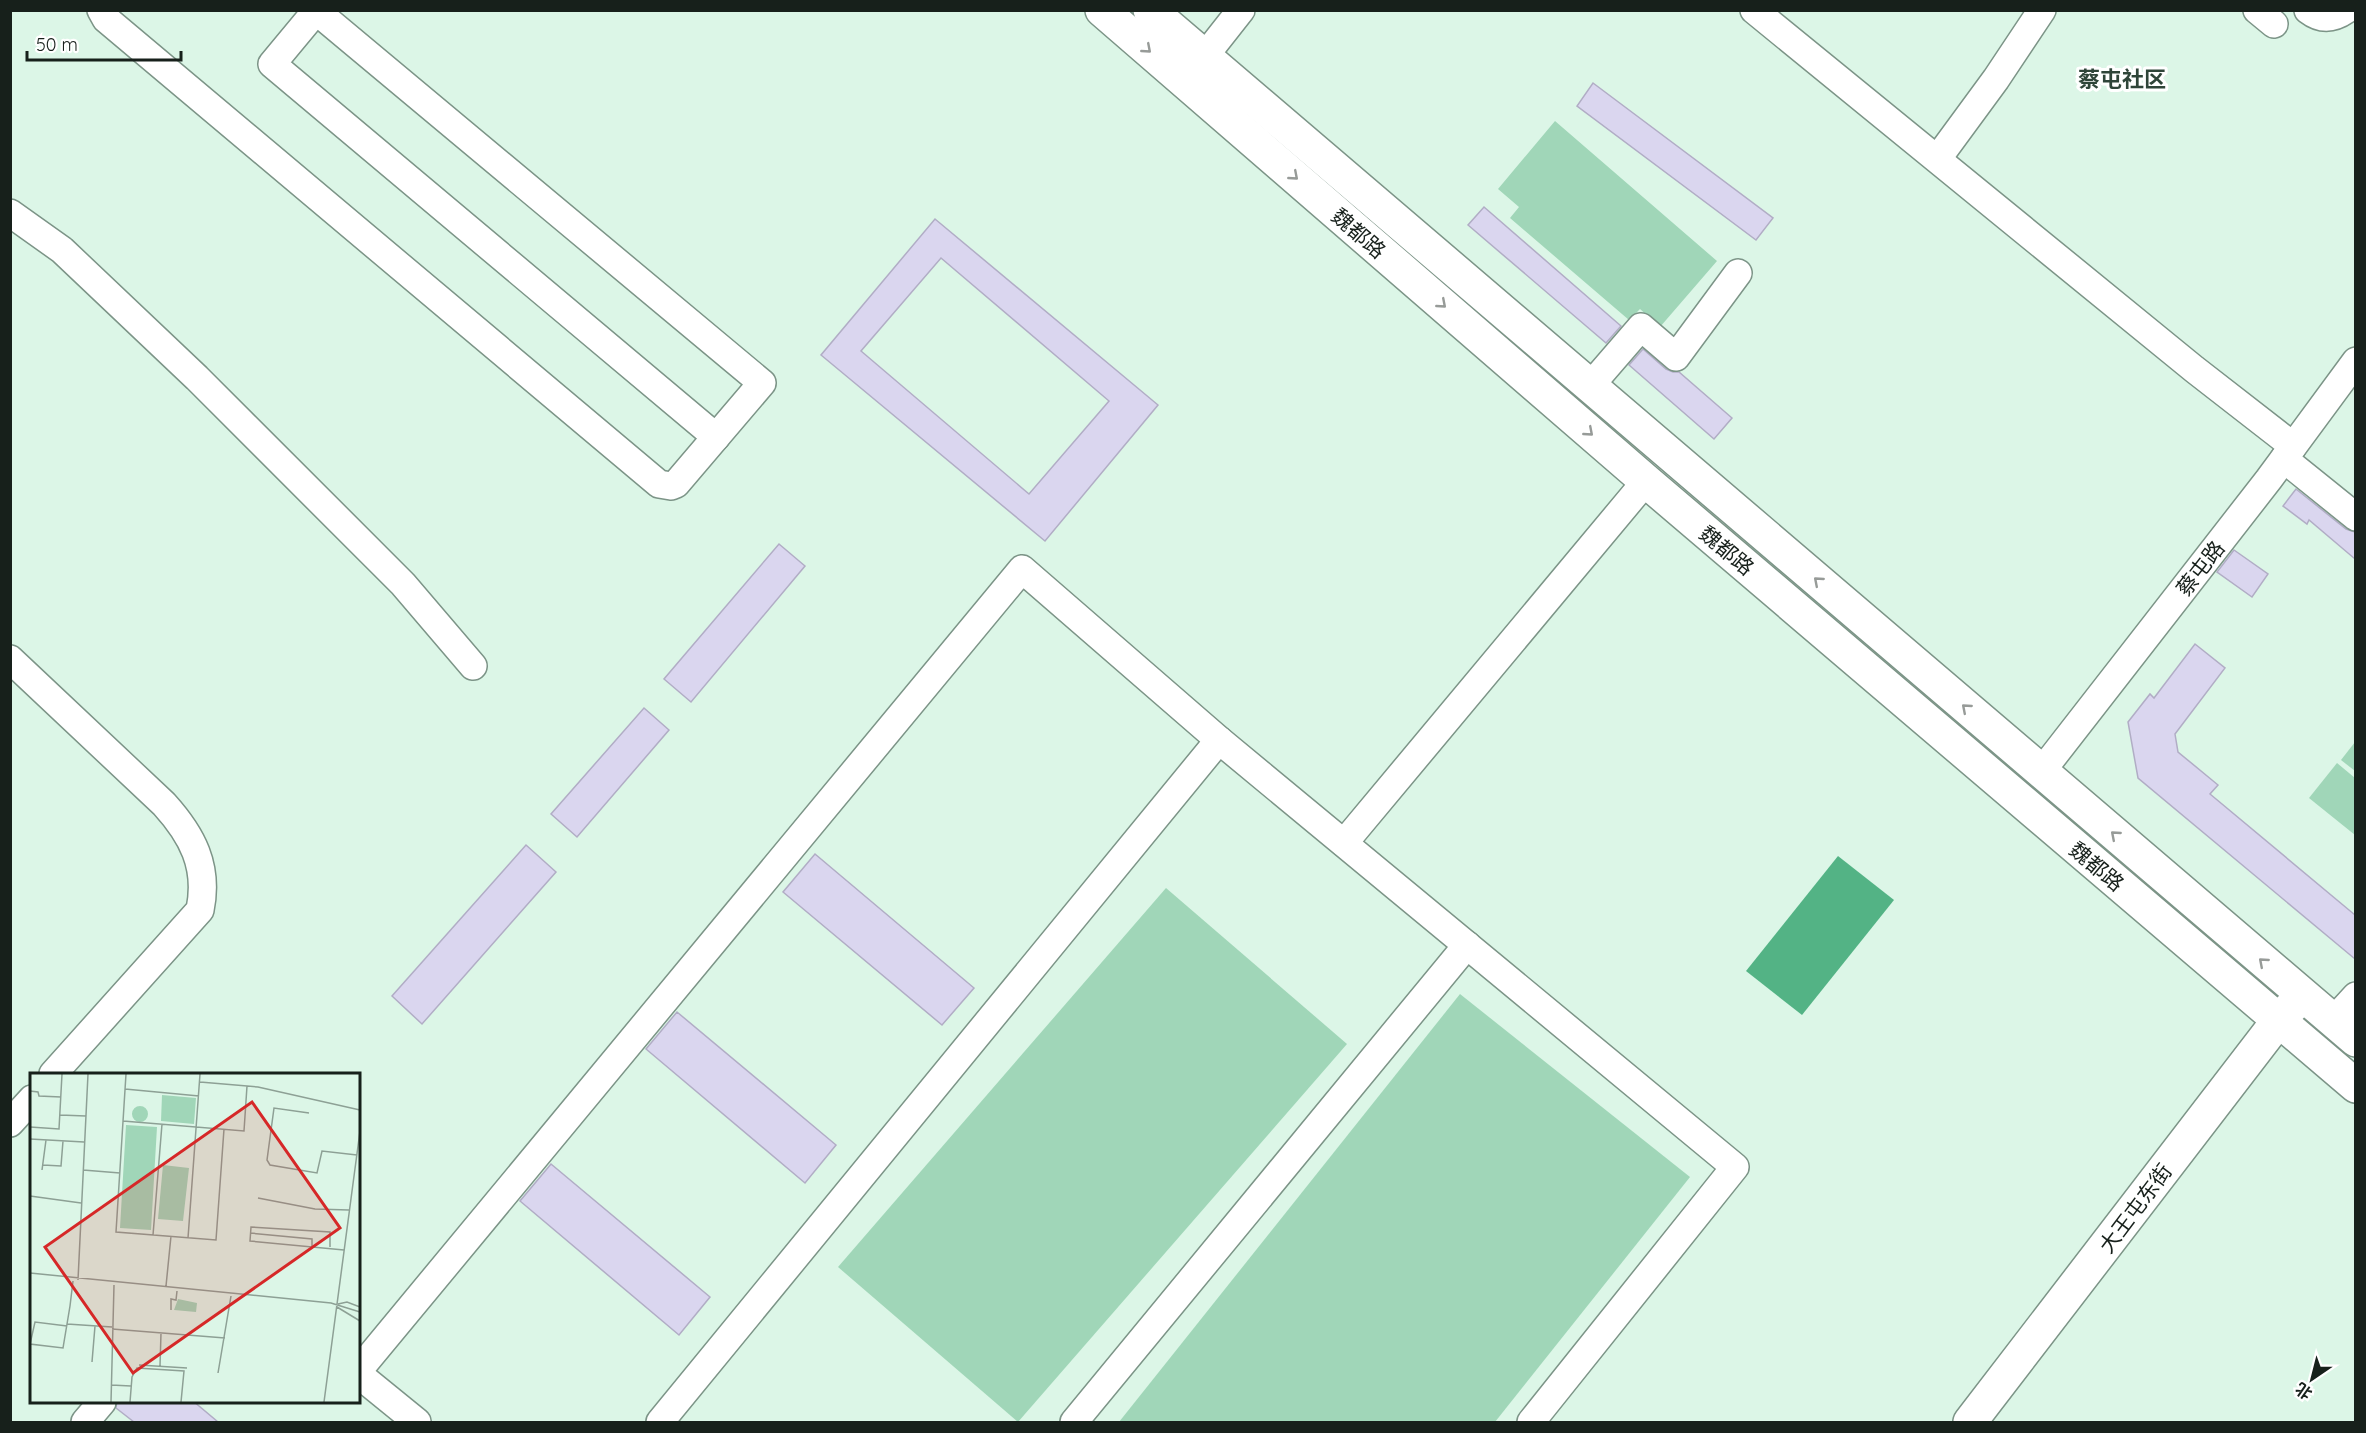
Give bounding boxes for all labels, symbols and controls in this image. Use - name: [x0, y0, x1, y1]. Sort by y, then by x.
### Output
- scale bar: [27, 24, 182, 62]
- text: 50 m: [36, 33, 78, 56]
- one-way arrow: [1140, 42, 1151, 53]
- district label: 蔡屯社区: [2078, 65, 2166, 93]
- one-way arrow: [1287, 169, 1298, 180]
- street label: 魏都路: [1327, 203, 1391, 263]
- one-way arrow: [1435, 297, 1445, 308]
- one-way arrow: [1582, 425, 1593, 436]
- street label: 魏都路: [1695, 520, 1759, 580]
- street label: 蔡屯路: [2170, 535, 2230, 601]
- one-way arrow: [1814, 578, 1825, 589]
- one-way arrow: [1962, 704, 1973, 715]
- one-way arrow: [2111, 831, 2122, 842]
- street label: 魏都路: [2065, 836, 2129, 896]
- one-way arrow: [2259, 958, 2270, 969]
- inset map: [30, 1073, 360, 1403]
- street label: 大王屯东街: [2093, 1158, 2177, 1258]
- north arrow: [2282, 1349, 2342, 1409]
- text: 北: [2291, 1379, 2316, 1404]

